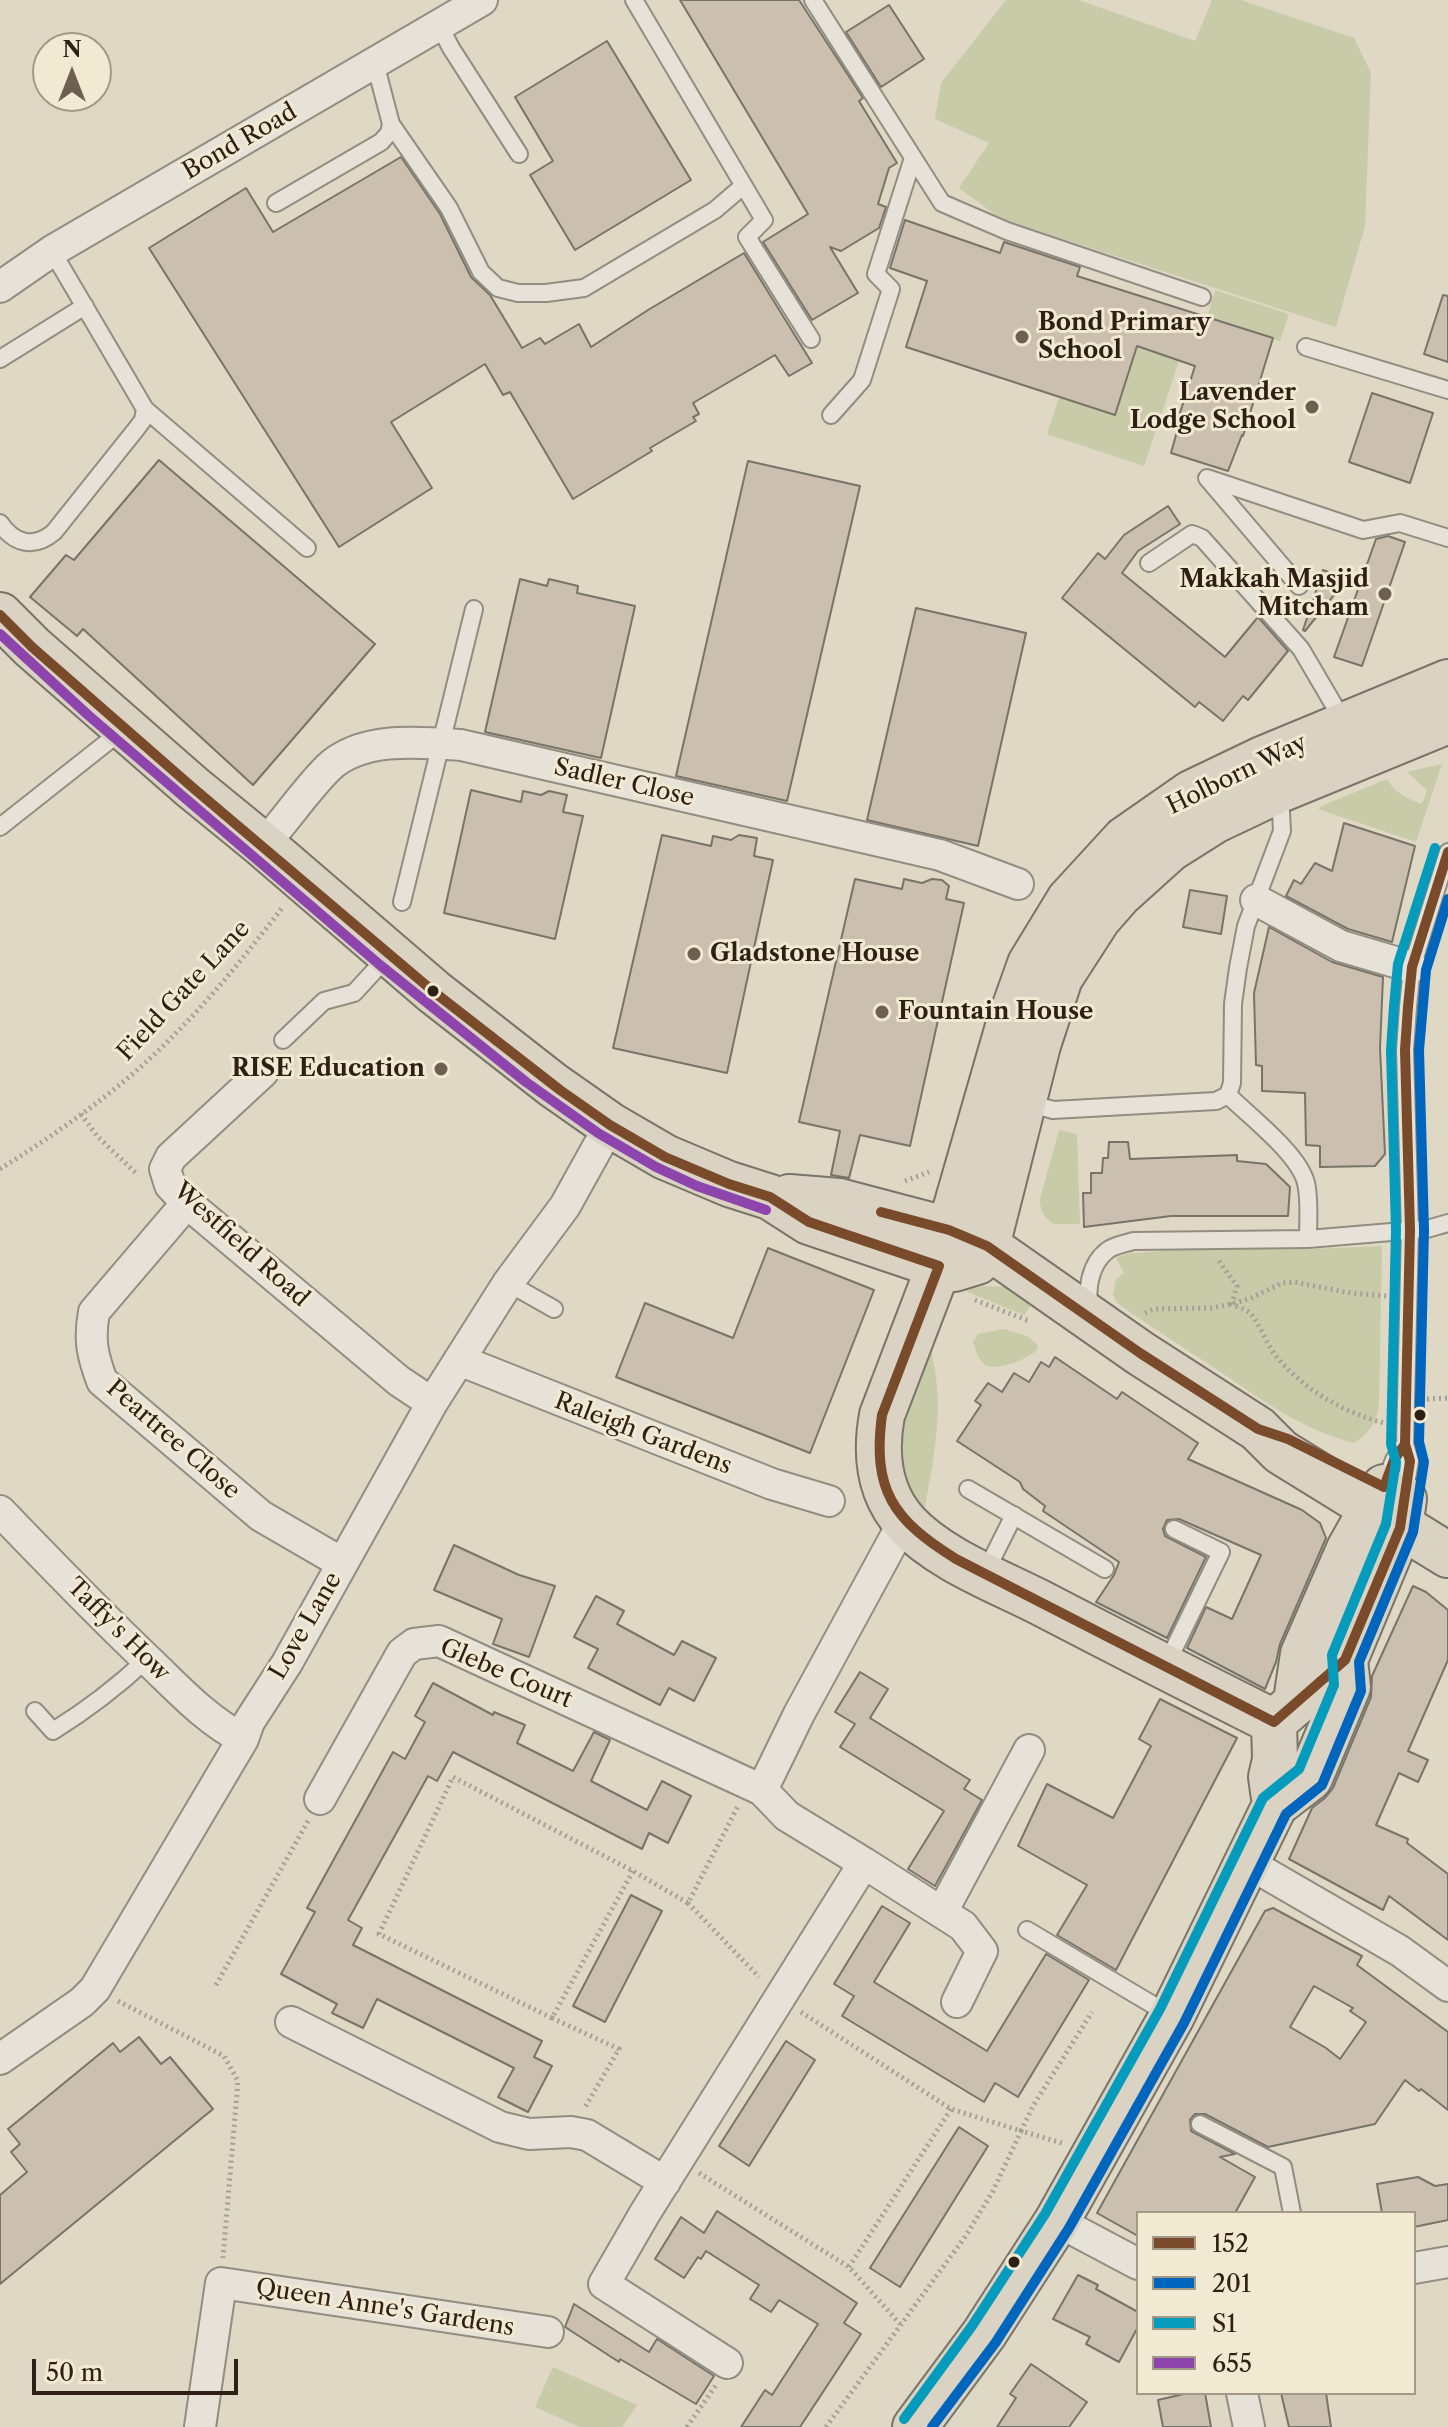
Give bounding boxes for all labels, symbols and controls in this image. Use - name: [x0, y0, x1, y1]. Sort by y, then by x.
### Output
- north arrow: [32, 32, 112, 112]
- text: N: [62, 36, 82, 63]
- street label: Bond Road: [178, 98, 302, 186]
- place label: Bond Primary School: [1038, 309, 1211, 365]
- marker: Bond Primary School: [1013, 328, 1031, 346]
- place label: Lavender Lodge School: [1130, 379, 1296, 435]
- marker: Lavender Lodge School: [1303, 398, 1321, 416]
- place label: Makkah Masjid Mitcham: [1179, 566, 1369, 622]
- marker: Makkah Masjid Mitcham: [1376, 585, 1394, 603]
- street label: Holborn Way: [1162, 729, 1312, 821]
- street label: Sadler Close: [551, 753, 697, 813]
- street label: Field Gate Lane: [112, 915, 256, 1067]
- place label: Gladstone House: [710, 940, 919, 968]
- marker: Gladstone House: [685, 945, 703, 963]
- unlabelled marker: [425, 983, 441, 999]
- place label: Fountain House: [898, 998, 1093, 1026]
- marker: Fountain House: [873, 1003, 891, 1021]
- place label: RISE Education: [231, 1055, 425, 1083]
- marker: RISE Education: [432, 1060, 450, 1078]
- street label: Westfield Road: [167, 1177, 315, 1313]
- street label: Peartree Close: [100, 1374, 246, 1506]
- street label: Raleigh Gardens: [550, 1387, 736, 1481]
- unlabelled marker: [1412, 1407, 1428, 1423]
- street label: Love Lane: [264, 1567, 348, 1685]
- street label: Taffy's How: [60, 1572, 176, 1688]
- street label: Glebe Court: [436, 1633, 576, 1715]
- legend: [1136, 2211, 1416, 2395]
- text: 152: [1212, 2229, 1249, 2258]
- unlabelled marker: [1006, 2254, 1022, 2270]
- text: 201: [1212, 2269, 1251, 2298]
- street label: Queen Anne's Gardens: [254, 2273, 516, 2343]
- text: S1: [1212, 2309, 1236, 2338]
- scale bar: [36, 2343, 242, 2393]
- text: 655: [1212, 2349, 1252, 2378]
- text: 50 m: [46, 2358, 103, 2387]

